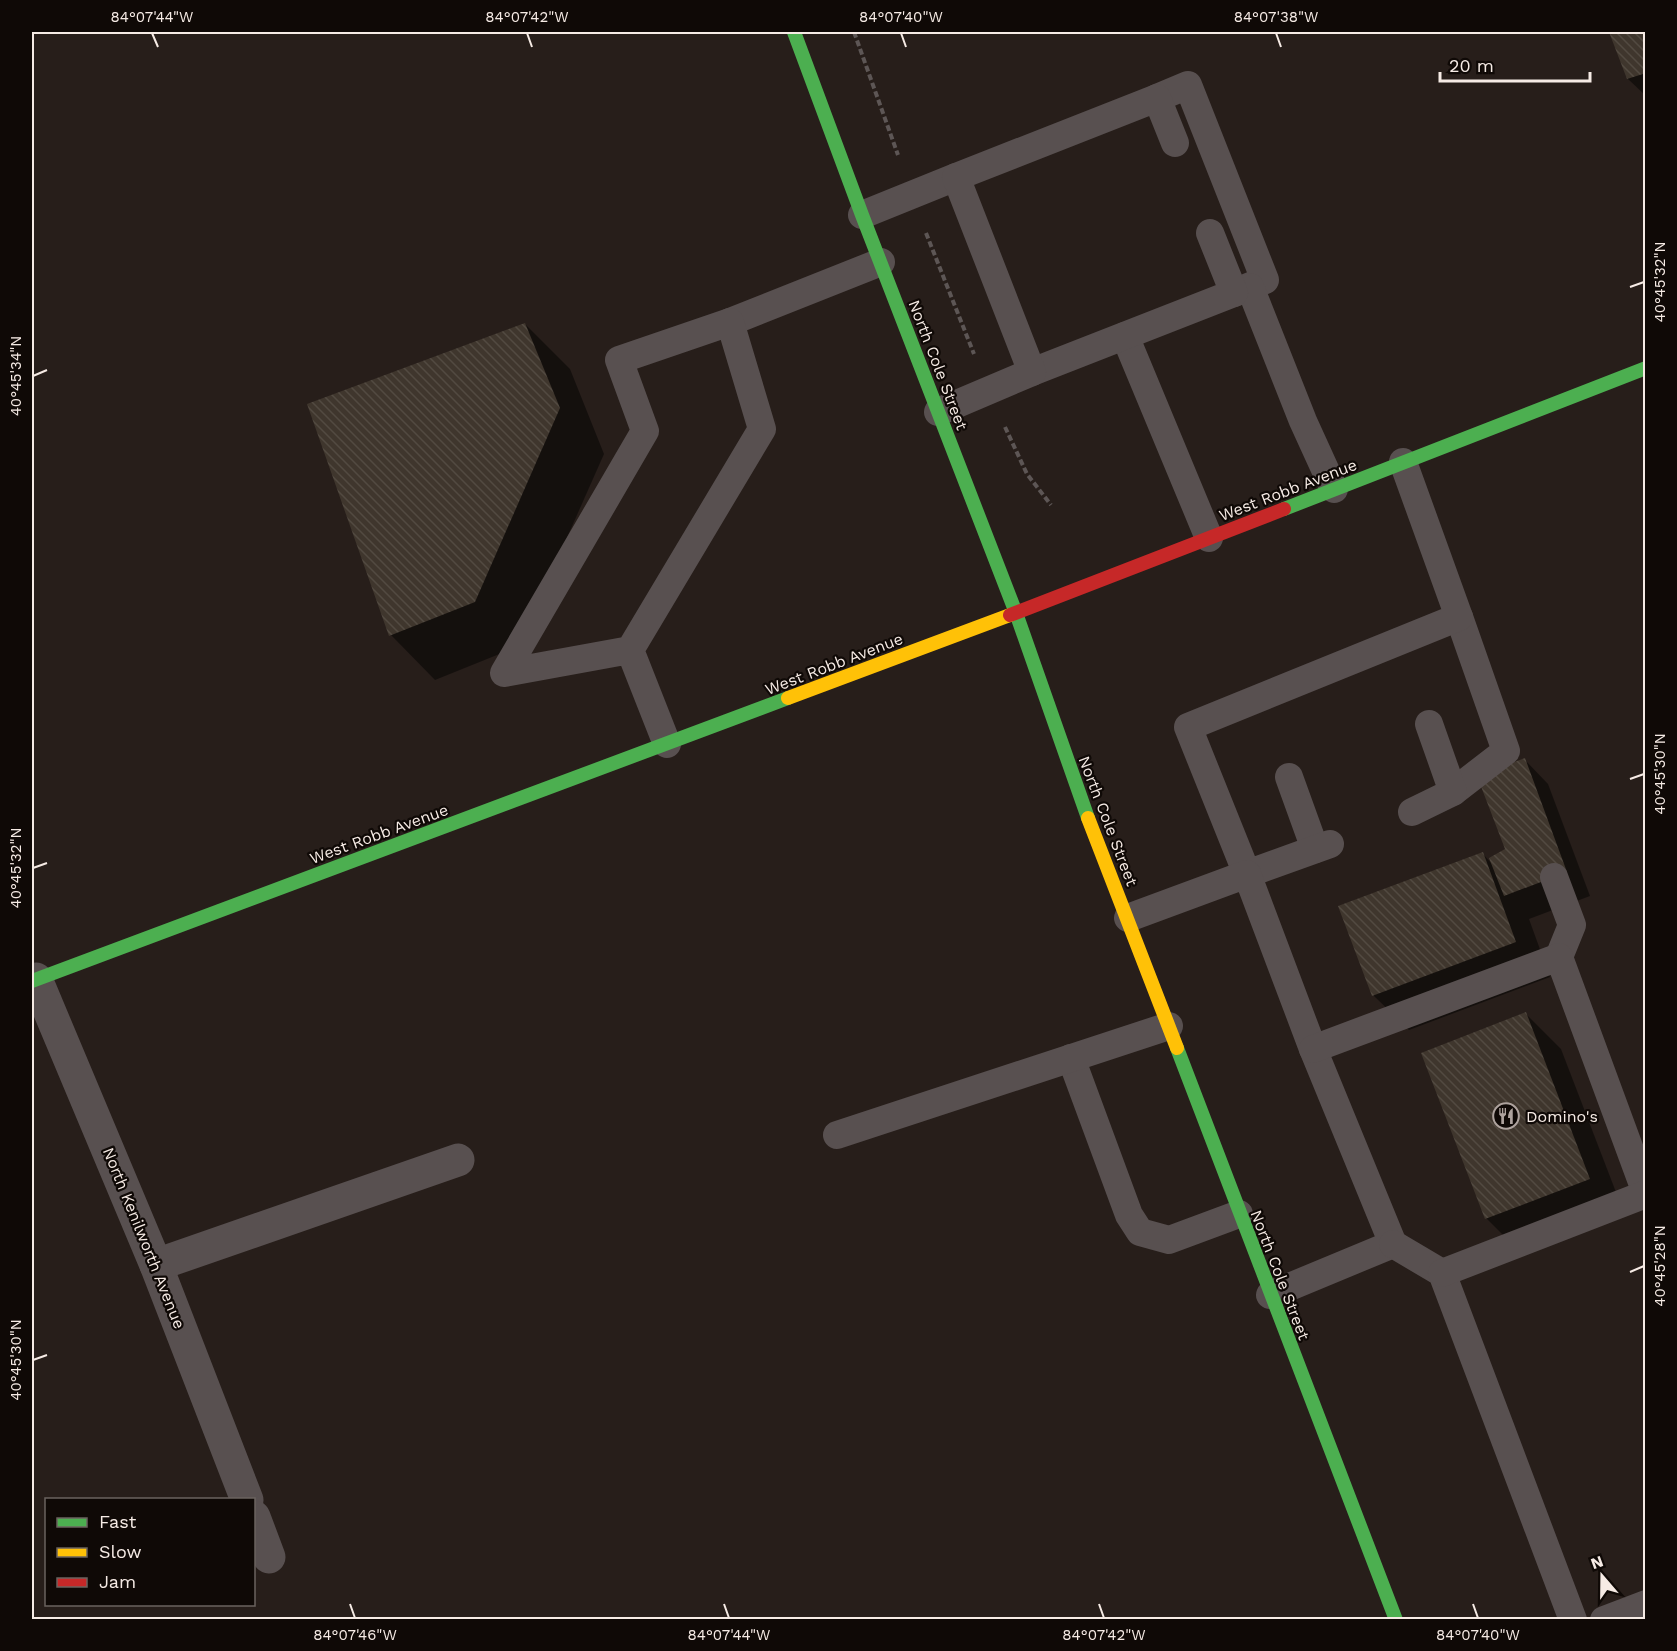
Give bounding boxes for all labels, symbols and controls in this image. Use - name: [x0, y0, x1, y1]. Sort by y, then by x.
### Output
- text: 84°07'44"W: [111, 8, 193, 26]
- text: 84°07'42"W: [485, 8, 569, 26]
- text: 84°07'40"W: [859, 8, 943, 26]
- text: 84°07'38"W: [1234, 8, 1318, 26]
- scale bar: [1440, 45, 1590, 83]
- text: 20 m: [1449, 55, 1494, 76]
- text: 40°45'32"N: [1651, 242, 1669, 322]
- street label: North Cole Street: [904, 297, 972, 433]
- text: 40°45'34"N: [7, 336, 25, 416]
- street label: West Robb Avenue: [1216, 455, 1360, 525]
- street label: West Robb Avenue: [762, 629, 906, 699]
- text: 40°45'30"N: [1651, 733, 1669, 815]
- street label: North Cole Street: [1074, 753, 1142, 889]
- street label: West Robb Avenue: [307, 800, 451, 868]
- text: 40°45'32"N: [7, 828, 25, 908]
- restaurant icon: Domino's: [1491, 1101, 1521, 1131]
- place label: Domino's: [1526, 1107, 1598, 1126]
- street label: North Kenilworth Avenue: [99, 1145, 189, 1331]
- street label: North Cole Street: [1246, 1207, 1314, 1343]
- text: 40°45'28"N: [1651, 1225, 1669, 1307]
- text: 40°45'30"N: [7, 1319, 25, 1401]
- legend: [45, 1498, 255, 1606]
- text: Fast: [99, 1511, 137, 1532]
- text: Slow: [99, 1541, 142, 1562]
- north arrow: [1572, 1546, 1632, 1606]
- text: N: [1588, 1551, 1606, 1573]
- text: Jam: [99, 1571, 136, 1592]
- text: 84°07'46"W: [313, 1626, 397, 1644]
- text: 84°07'44"W: [688, 1626, 770, 1644]
- text: 84°07'42"W: [1062, 1626, 1146, 1644]
- text: 84°07'40"W: [1436, 1626, 1520, 1644]

